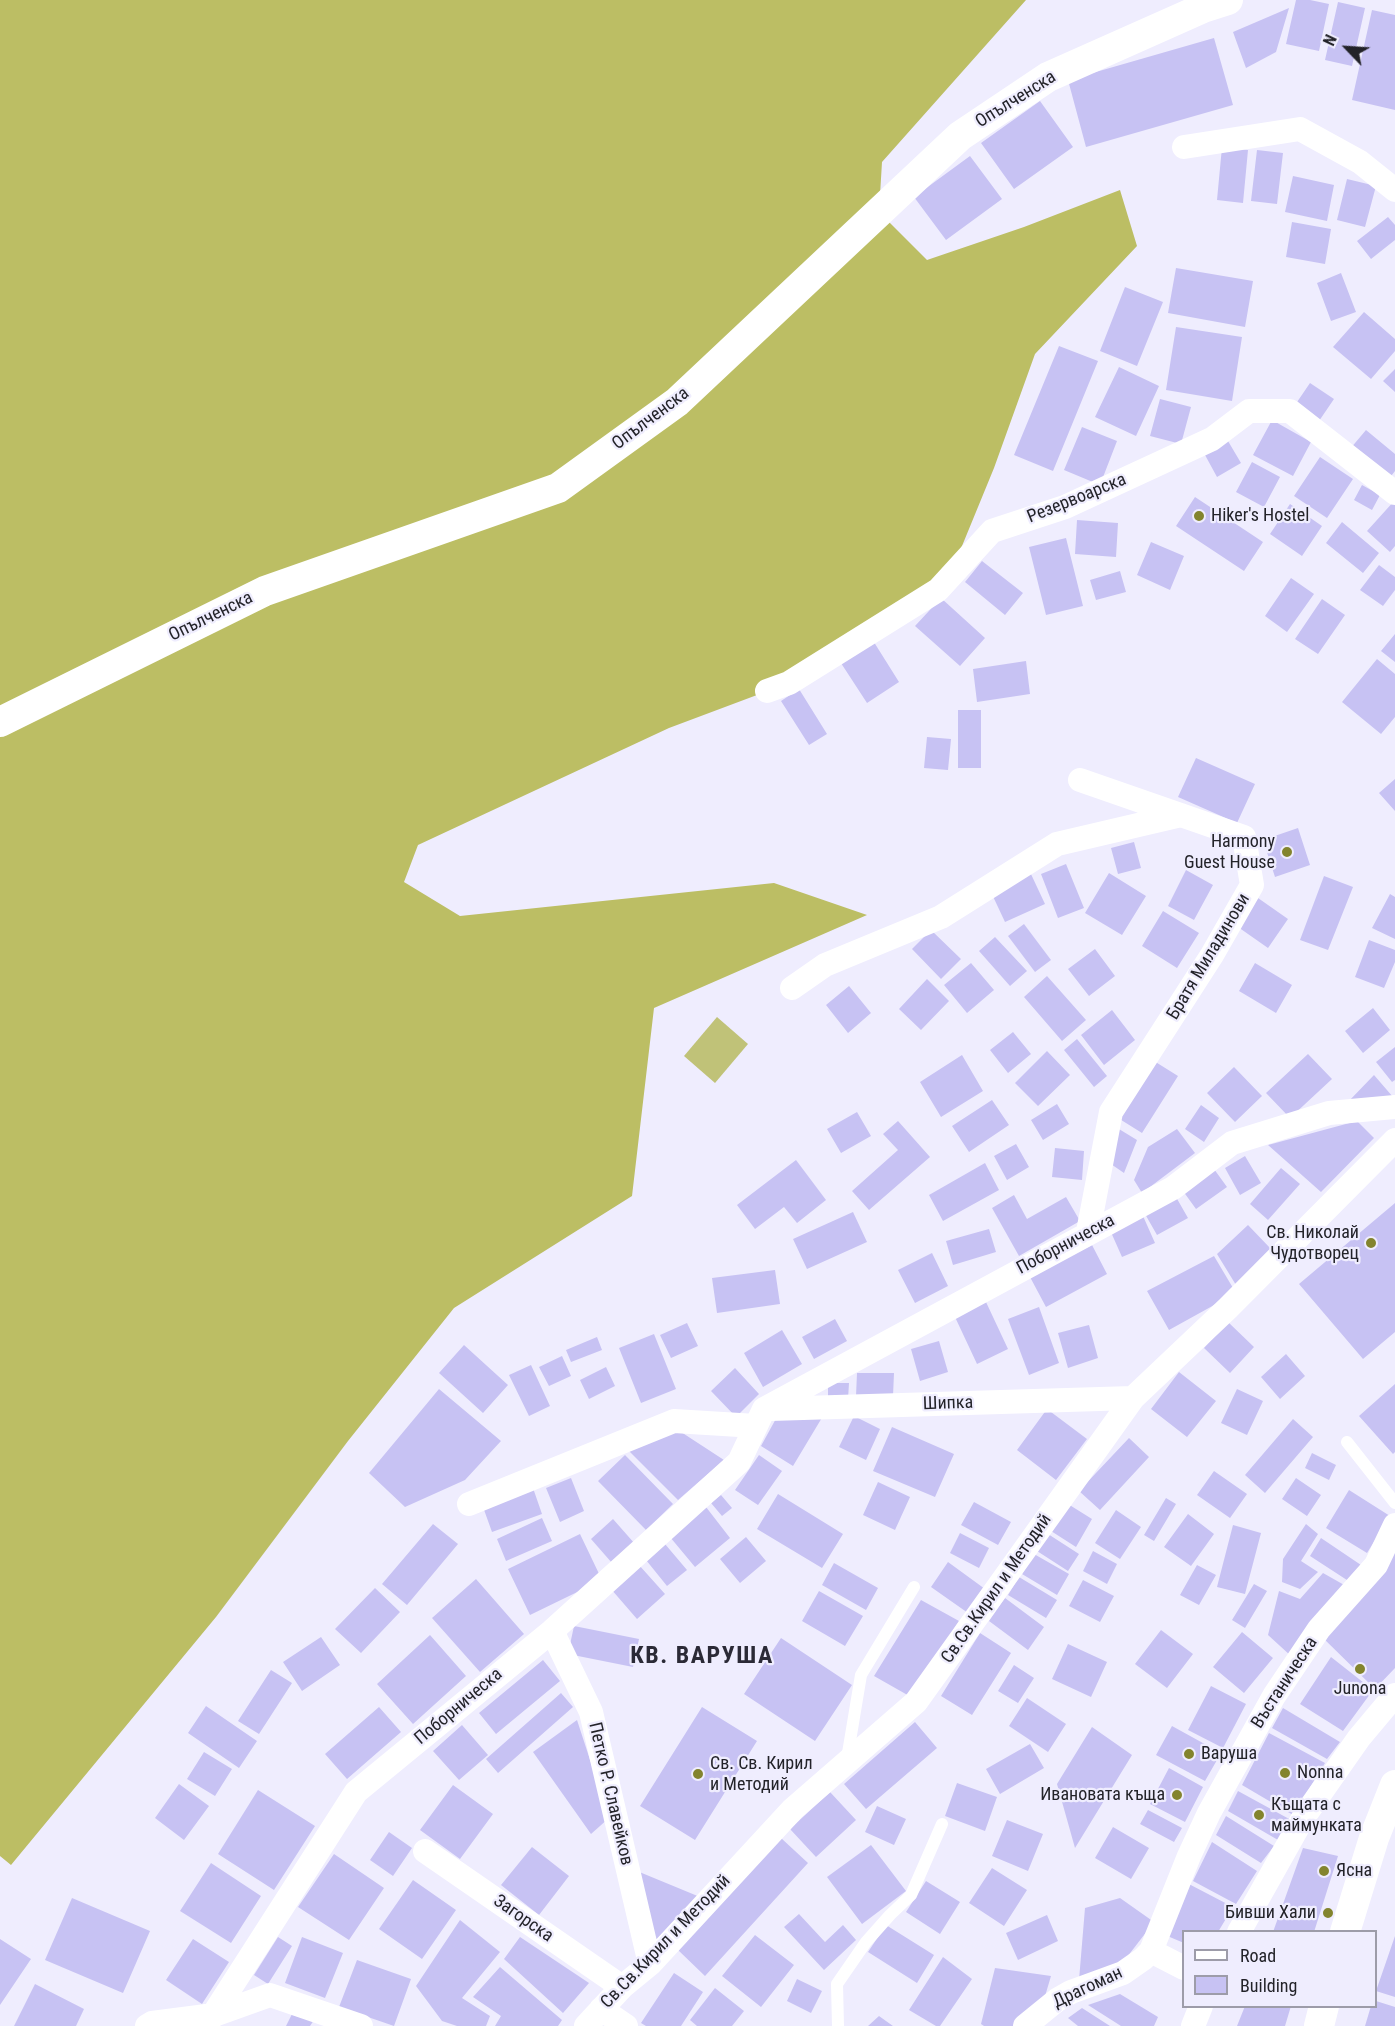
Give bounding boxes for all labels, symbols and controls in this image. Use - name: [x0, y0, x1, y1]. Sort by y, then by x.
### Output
- north arrow: [1317, 18, 1377, 78]
- text: N: [1320, 32, 1341, 49]
- street label: Опълченска: [972, 67, 1060, 133]
- street label: Опълченска: [608, 383, 694, 455]
- street label: Резервоарска: [1024, 469, 1130, 529]
- place label: Hiker's Hostel: [1211, 505, 1309, 527]
- marker: Hiker's Hostel: [1192, 509, 1206, 523]
- street label: Опълченска: [166, 587, 256, 647]
- place label: Harmony Guest House: [1184, 831, 1275, 874]
- marker: Harmony Guest House: [1280, 845, 1294, 859]
- street label: Братя Миладинови: [1163, 890, 1255, 1024]
- street label: Поборническа: [1013, 1210, 1119, 1280]
- place label: Св. Николай Чудотворец: [1266, 1222, 1359, 1264]
- marker: Св. Николай Чудотворец: [1364, 1236, 1378, 1250]
- street label: Шипка: [923, 1392, 973, 1416]
- street label: Св.Св.Кирил и Методий: [937, 1510, 1057, 1668]
- street label: Въстаническа: [1247, 1633, 1323, 1733]
- district label: КВ. ВАРУША: [630, 1643, 774, 1671]
- marker: Junona: [1353, 1662, 1367, 1676]
- street label: Поборническа: [411, 1664, 507, 1750]
- place label: Junona: [1334, 1678, 1386, 1700]
- street label: Петко Р. Славейков: [583, 1720, 637, 1868]
- place label: Варуша: [1201, 1743, 1257, 1765]
- marker: Варуша: [1182, 1747, 1196, 1761]
- place label: Св. Св. Кирил и Методий: [710, 1753, 813, 1796]
- place label: Nonna: [1297, 1762, 1343, 1784]
- marker: Nonna: [1278, 1766, 1292, 1780]
- marker: Св. Св. Кирил и Методий: [691, 1767, 705, 1781]
- place label: Ивановата къща: [1040, 1784, 1165, 1806]
- marker: Ивановата къща: [1170, 1788, 1184, 1802]
- place label: Къщата с маймунката: [1271, 1794, 1362, 1836]
- marker: Къщата с маймунката: [1252, 1808, 1266, 1822]
- place label: Ясна: [1336, 1860, 1372, 1882]
- marker: Ясна: [1317, 1864, 1331, 1878]
- street label: Св.Св.Кирил и Методий: [597, 1871, 735, 2013]
- street label: Загорска: [489, 1891, 557, 1947]
- place label: Бивши Хали: [1225, 1902, 1316, 1924]
- marker: Бивши Хали: [1321, 1906, 1335, 1920]
- legend: [1182, 1930, 1377, 2008]
- text: Road: [1240, 1945, 1276, 1966]
- street label: Драгоман: [1050, 1963, 1126, 2013]
- text: Building: [1240, 1975, 1297, 1996]

